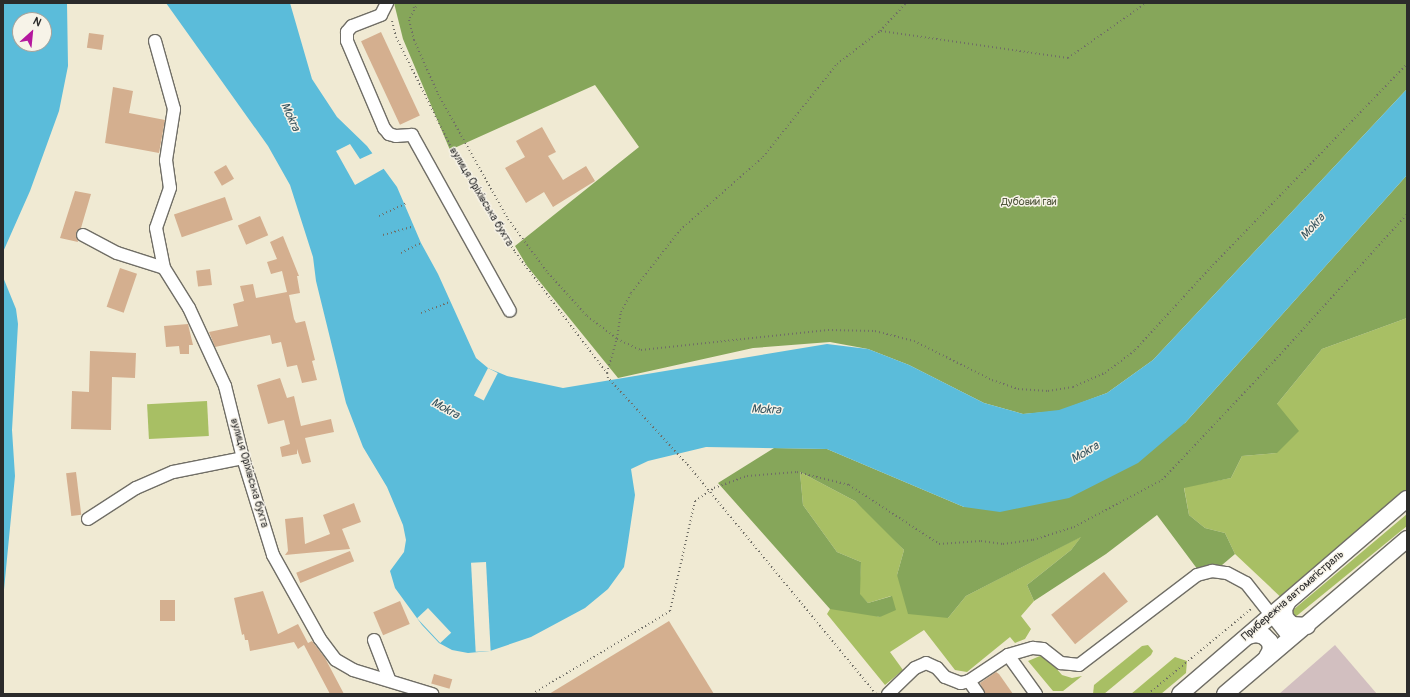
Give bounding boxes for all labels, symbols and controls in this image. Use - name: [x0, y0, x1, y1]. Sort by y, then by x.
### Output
- north arrow: [12, 12, 52, 52]
- text: N: [31, 14, 43, 29]
- water label: Mokra: [277, 100, 303, 134]
- street label: вулиця Оріхівська бухта: [446, 145, 516, 249]
- park label: Дубовий гай: [1001, 195, 1057, 209]
- water label: Mokra: [1298, 211, 1328, 243]
- water label: Mokra: [428, 395, 462, 423]
- water label: Mokra: [751, 402, 781, 418]
- street label: вулиця Оріхівська бухта: [227, 417, 271, 529]
- water label: Mokra: [1068, 439, 1102, 467]
- street label: Прибережна автомагістраль: [1239, 548, 1347, 644]

